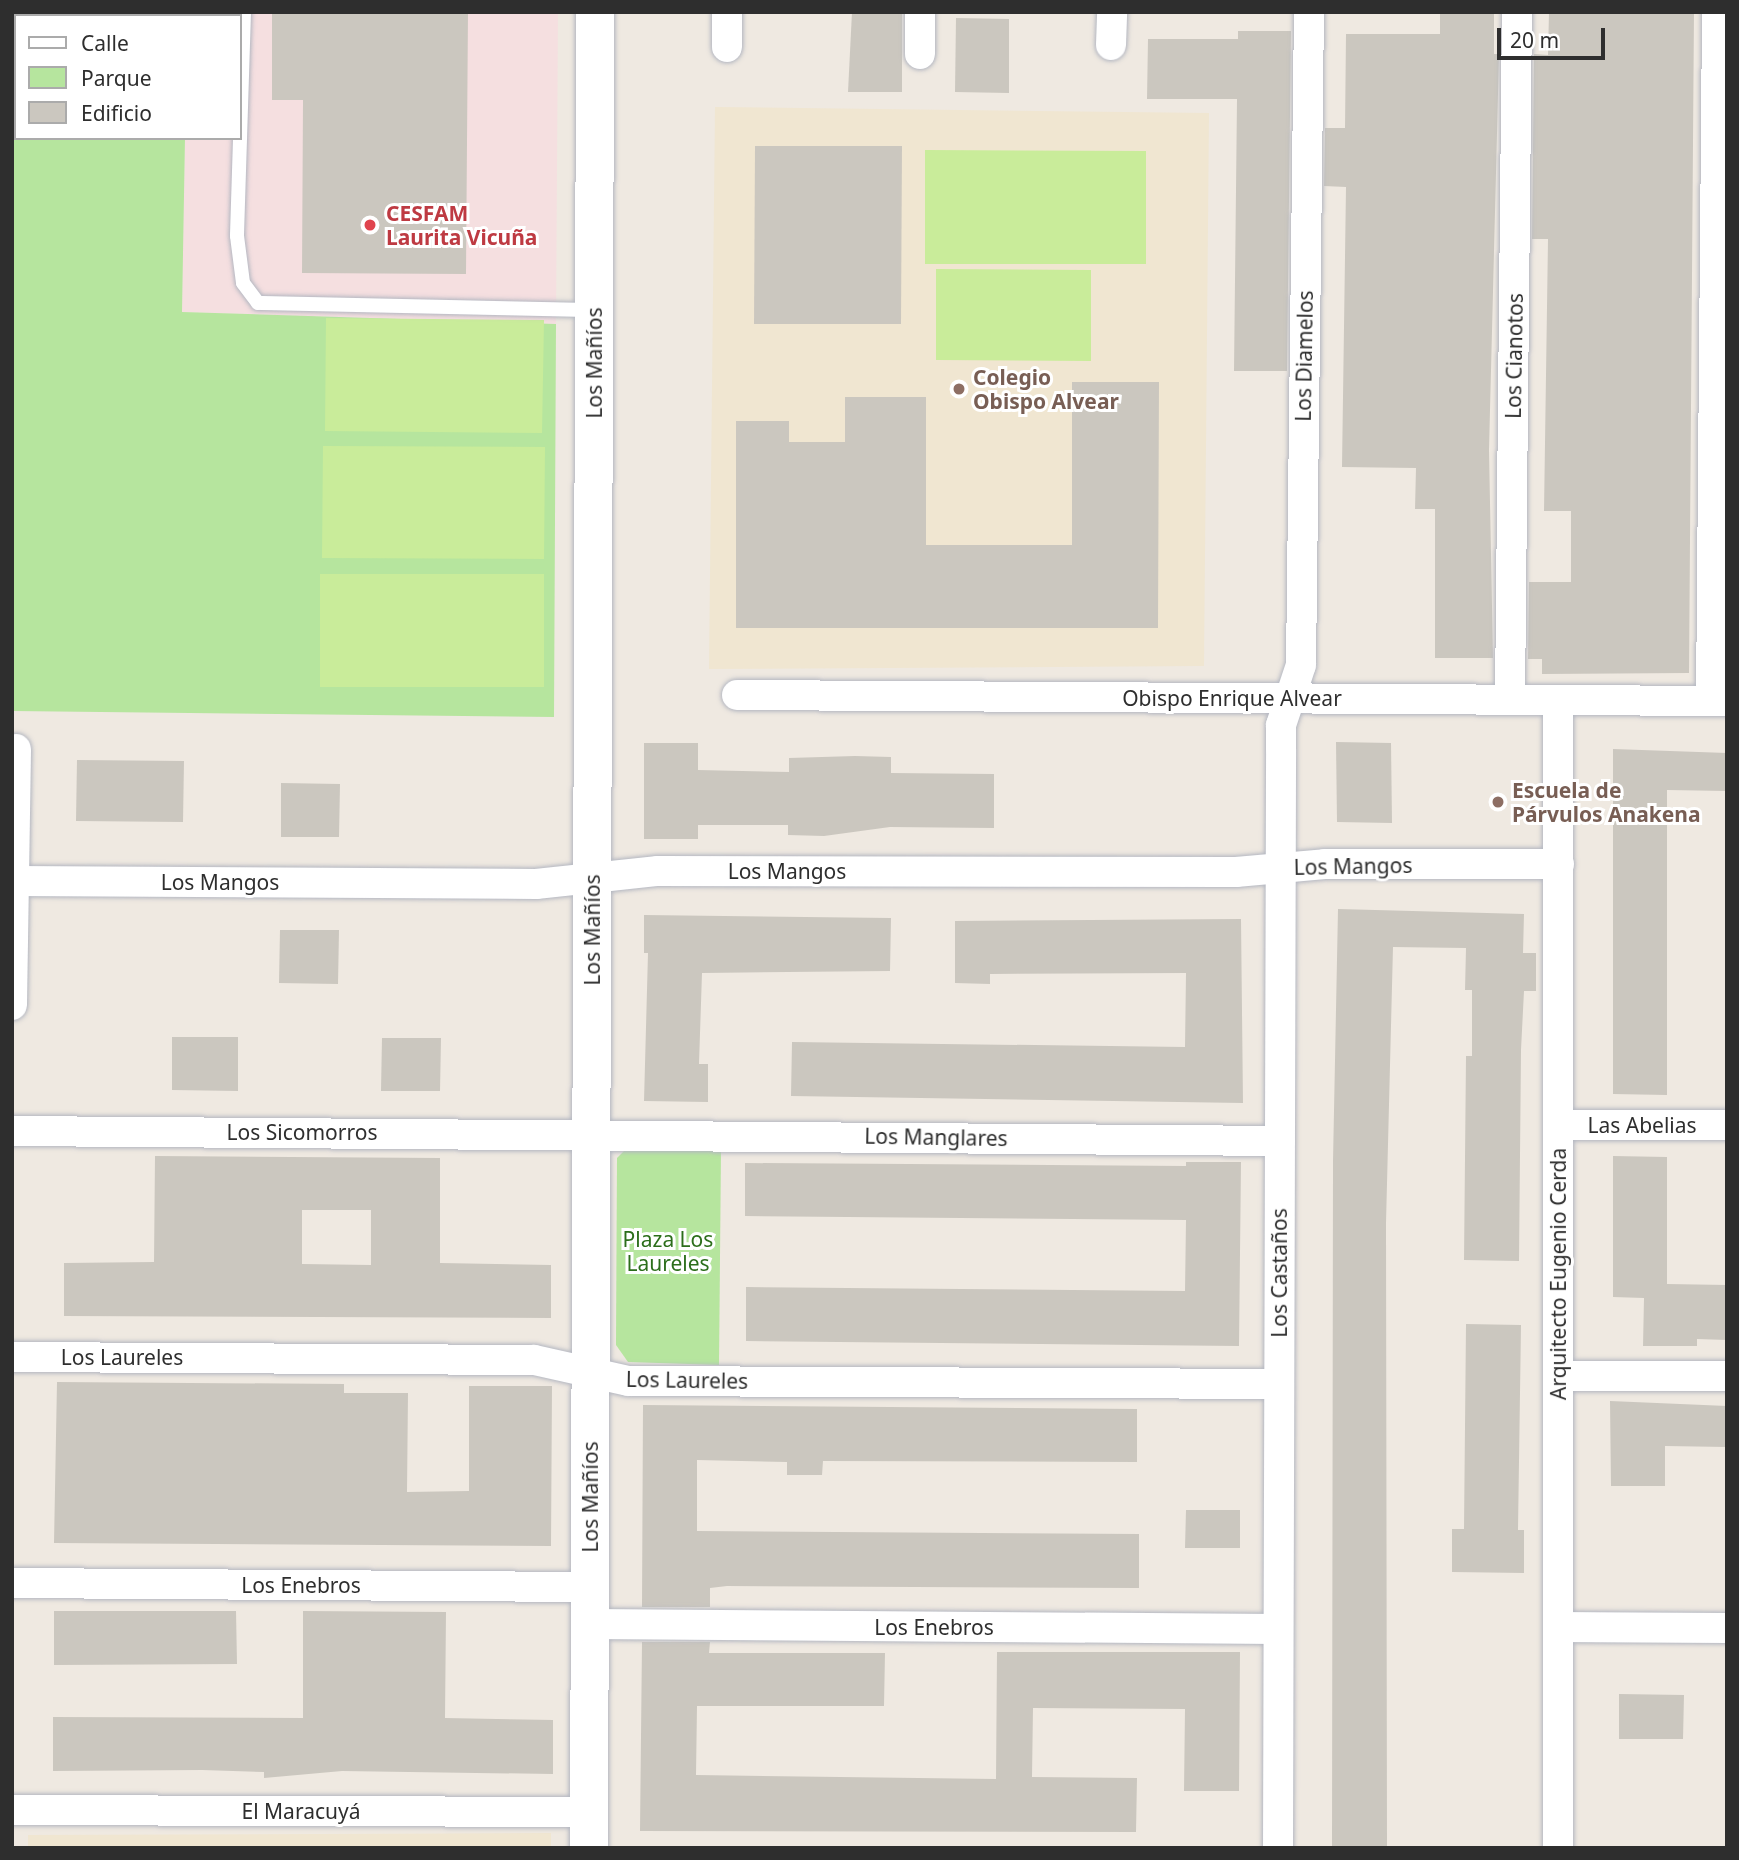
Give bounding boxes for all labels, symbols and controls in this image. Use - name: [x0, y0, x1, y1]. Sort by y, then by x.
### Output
- legend: [14, 14, 242, 140]
- scale bar: [1501, 14, 1610, 58]
- text: 20 m: [1510, 26, 1559, 54]
- text: Calle: [81, 29, 129, 57]
- text: Parque: [81, 64, 151, 92]
- text: Edificio: [81, 99, 152, 127]
- place label: CESFAM Laurita Vicuña: [386, 200, 537, 250]
- marker: CESFAM Laurita Vicuña: [360, 215, 380, 235]
- street label: Los Diamelos: [1290, 290, 1318, 422]
- street label: Los Cianotos: [1500, 293, 1528, 419]
- street label: Los Mañíos: [581, 307, 607, 419]
- place label: Colegio Obispo Alvear: [973, 364, 1119, 414]
- marker: Colegio Obispo Alvear: [951, 381, 967, 397]
- street label: Obispo Enrique Alvear: [1122, 685, 1342, 711]
- place label: Escuela de Párvulos Anakena: [1512, 777, 1701, 827]
- marker: Escuela de Párvulos Anakena: [1490, 794, 1506, 810]
- street label: Los Mangos: [1293, 852, 1413, 880]
- street label: Los Mangos: [728, 858, 846, 884]
- street label: Los Mangos: [161, 869, 279, 895]
- street label: Los Mañíos: [579, 874, 605, 986]
- street label: Las Abelias: [1587, 1112, 1697, 1138]
- street label: Los Sicomorros: [227, 1119, 377, 1145]
- street label: Los Manglares: [864, 1123, 1008, 1151]
- street label: Arquitecto Eugenio Cerda: [1545, 1148, 1571, 1400]
- street label: Los Castaños: [1266, 1208, 1292, 1338]
- park label: Plaza Los Laureles: [623, 1226, 713, 1276]
- street label: Los Laureles: [61, 1344, 183, 1370]
- street label: Los Laureles: [626, 1366, 748, 1394]
- street label: Los Mañíos: [577, 1441, 603, 1553]
- street label: Los Enebros: [241, 1572, 361, 1598]
- street label: Los Enebros: [874, 1614, 994, 1640]
- street label: El Maracuyá: [242, 1798, 360, 1824]

